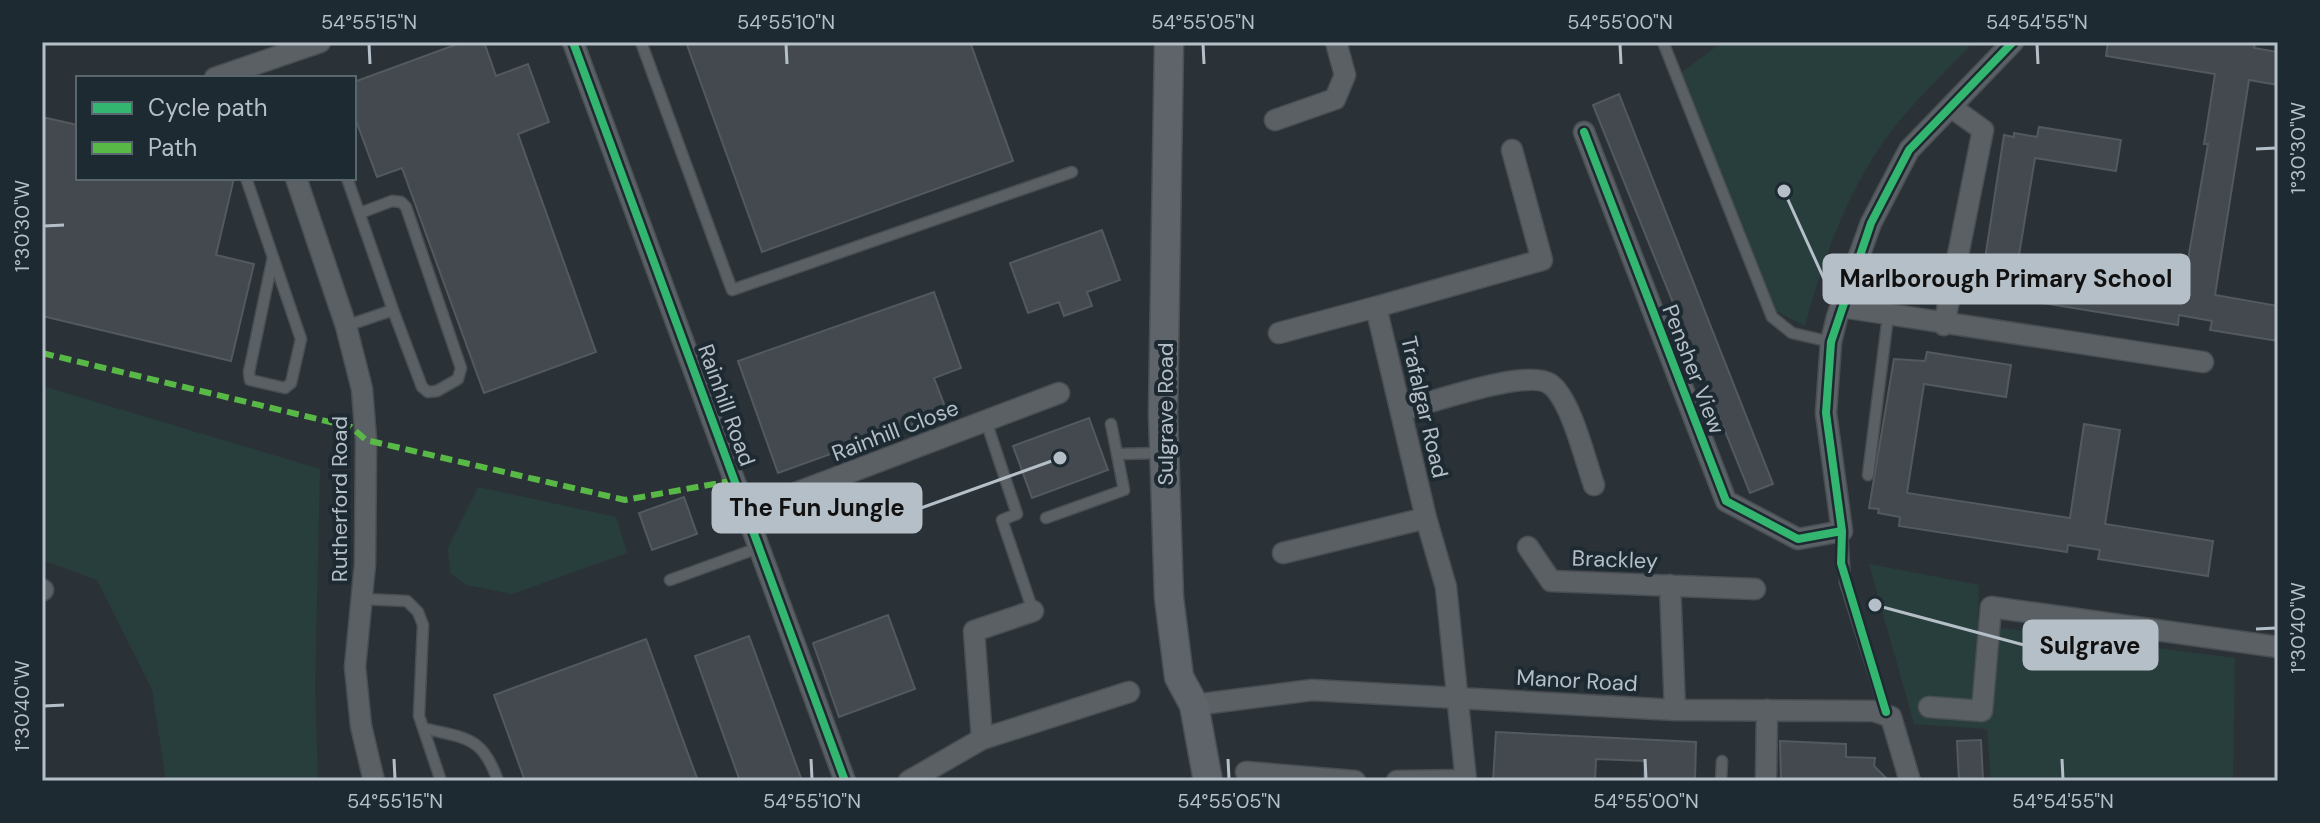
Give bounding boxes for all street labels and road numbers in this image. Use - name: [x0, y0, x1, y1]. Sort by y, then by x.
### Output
- street label: Pensher View: [1656, 300, 1732, 438]
- street label: Trafalgar Road: [1394, 333, 1455, 481]
- street label: Rainhill Road: [691, 340, 762, 470]
- street label: Sulgrave Road: [1151, 343, 1180, 485]
- street label: Rainhill Close: [828, 393, 963, 468]
- street label: Rutherford Road: [325, 416, 354, 582]
- street label: Brackley: [1571, 544, 1659, 575]
- street label: Manor Road: [1516, 663, 1638, 698]

